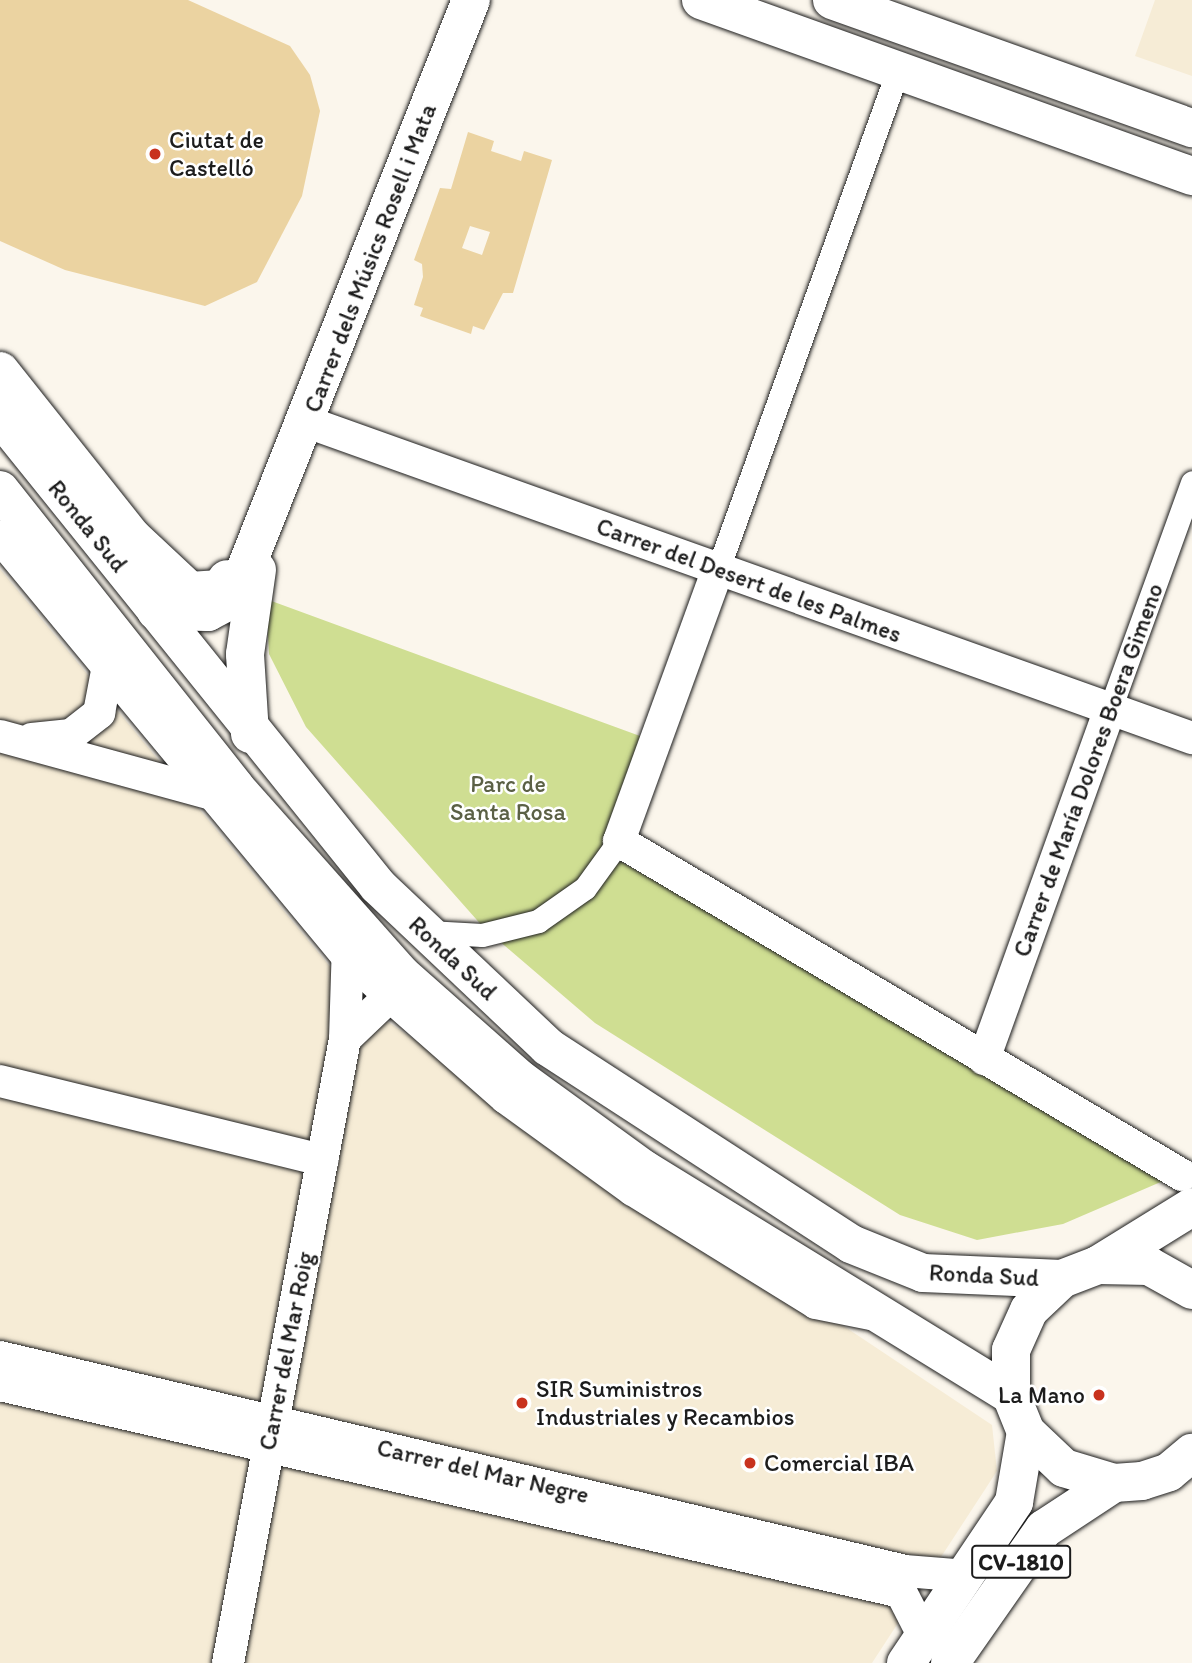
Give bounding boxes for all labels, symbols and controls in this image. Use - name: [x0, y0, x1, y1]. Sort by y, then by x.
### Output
- street label: Carrer dels Músics Rosell i Mata: [298, 100, 442, 416]
- place label: Ciutat de Castelló: [169, 126, 264, 182]
- marker: Ciutat de Castelló: [147, 146, 163, 162]
- street label: Ronda Sud: [42, 474, 134, 578]
- street label: Carrer del Desert de les Palmes: [593, 512, 905, 648]
- street label: Carrer de María Dolores Boera Gimeno: [1007, 579, 1169, 961]
- park label: Parc de Santa Rosa: [451, 770, 565, 826]
- street label: Ronda Sud: [403, 910, 503, 1006]
- street label: Carrer del Mar Roig: [253, 1250, 319, 1452]
- street label: Ronda Sud: [928, 1258, 1040, 1292]
- place label: SIR Suministros Industriales y Recambios: [536, 1375, 793, 1431]
- place label: La Mano: [998, 1381, 1085, 1409]
- marker: La Mano: [1091, 1387, 1107, 1403]
- marker: SIR Suministros Industriales y Recambios: [514, 1395, 530, 1411]
- street label: Carrer del Mar Negre: [374, 1433, 592, 1509]
- place label: Comercial IBA: [764, 1449, 914, 1477]
- marker: Comercial IBA: [742, 1455, 758, 1471]
- road number: CV-1810: [970, 1542, 1072, 1582]

